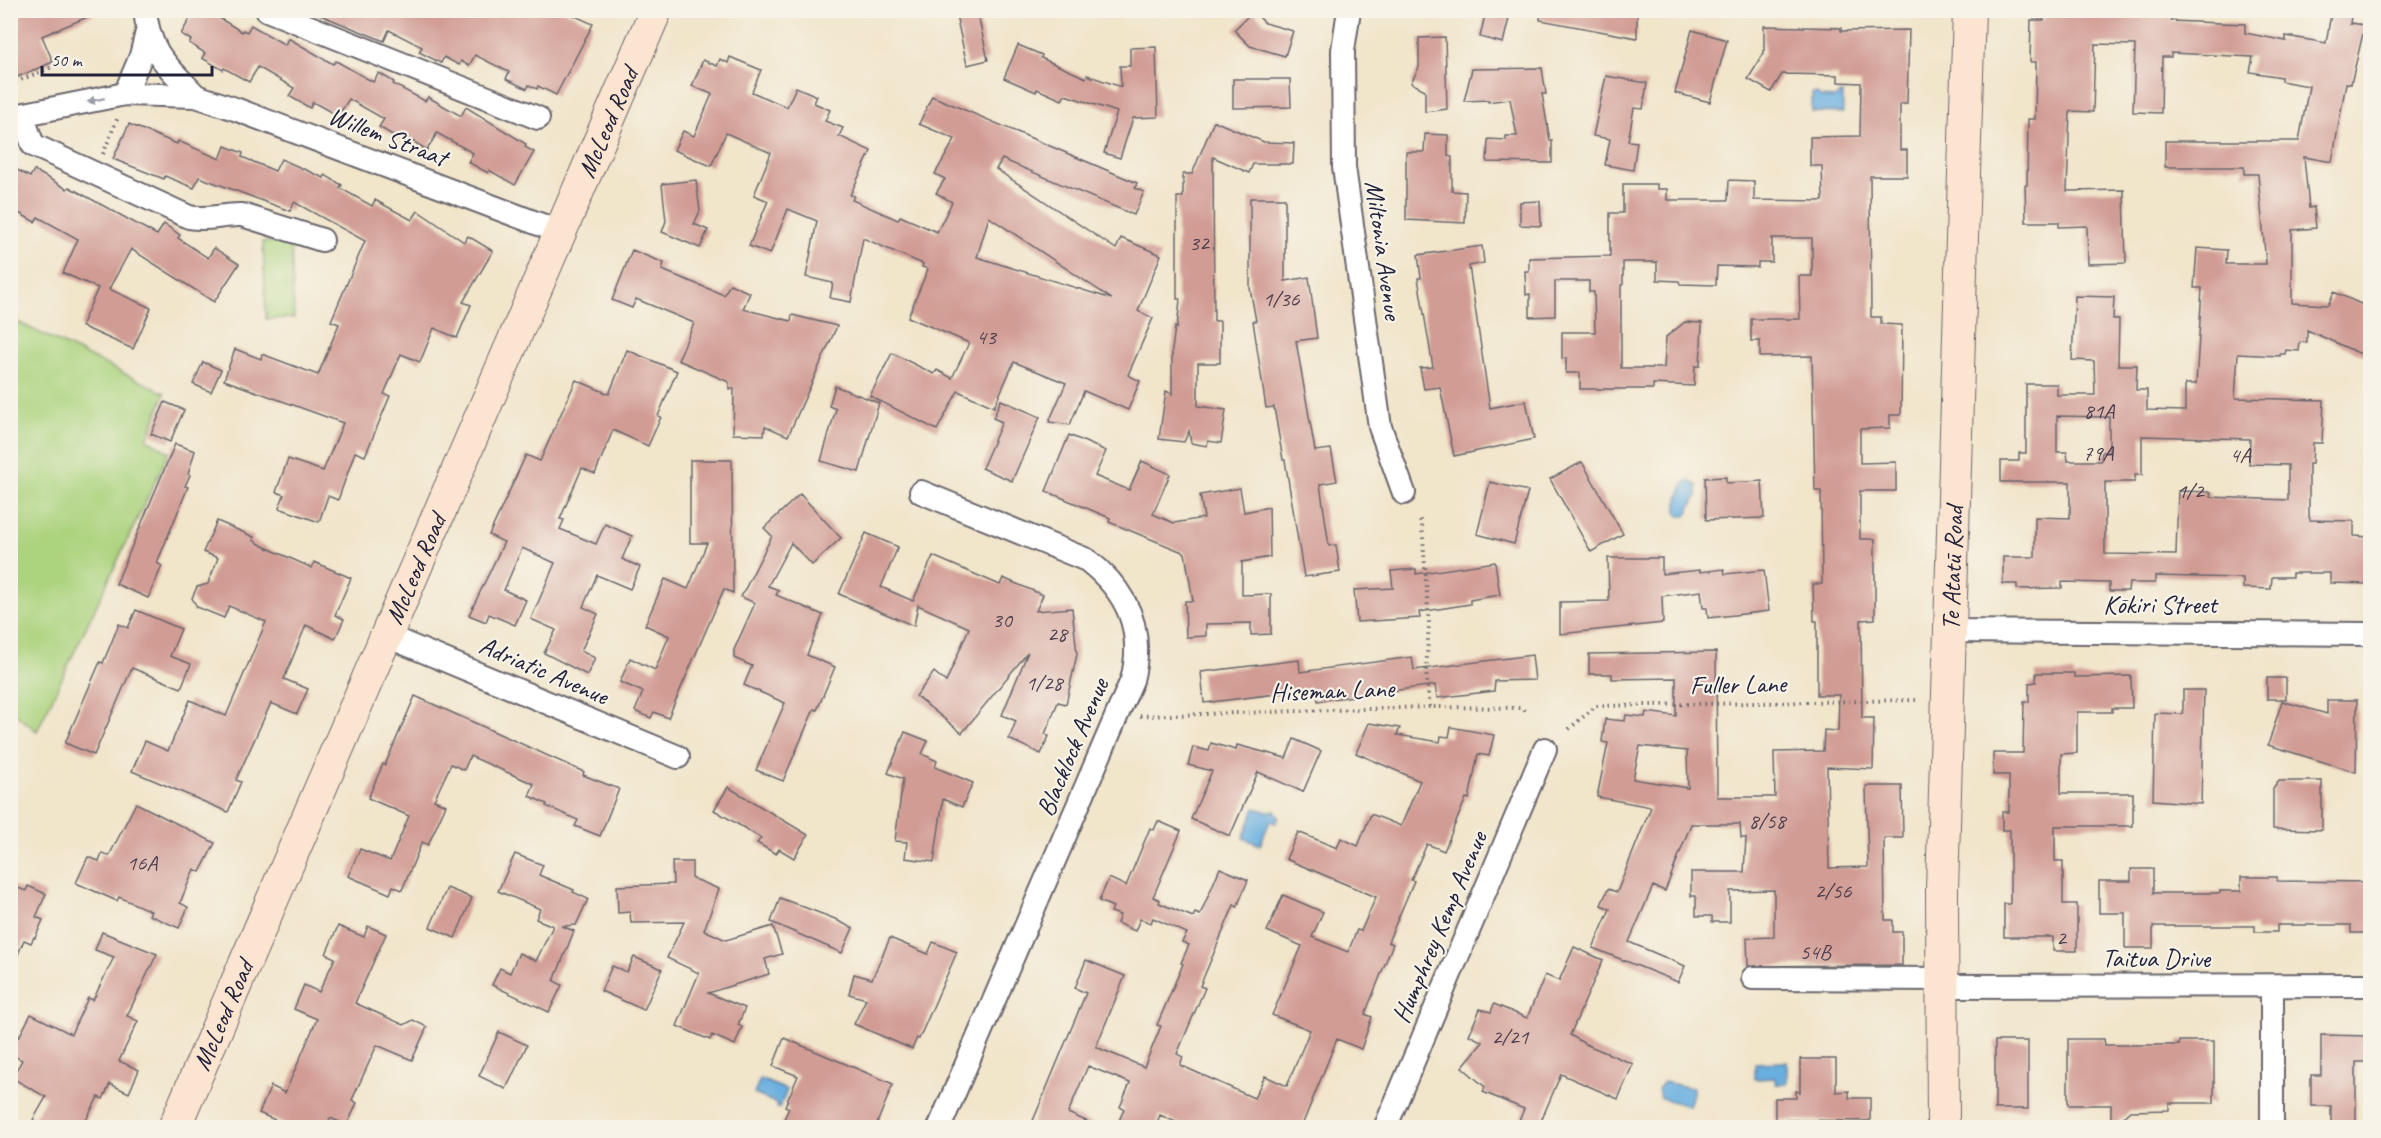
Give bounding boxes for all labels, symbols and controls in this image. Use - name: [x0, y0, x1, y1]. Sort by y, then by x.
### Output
- scale bar: [42, 39, 212, 77]
- text: 50 m: [51, 49, 84, 71]
- street label: McLeod Road: [570, 59, 648, 183]
- one-way arrow: [86, 96, 105, 105]
- street label: Willem Straat: [324, 99, 455, 175]
- street label: Miltonia Avenue: [1357, 178, 1410, 324]
- house number: 32: [1189, 229, 1211, 257]
- house number: 1/36: [1263, 285, 1301, 313]
- house number: 43: [976, 323, 998, 351]
- house number: 81A: [2084, 397, 2115, 425]
- house number: 79A: [2083, 439, 2114, 467]
- house number: 4A: [2230, 441, 2251, 469]
- house number: 1/2: [2176, 477, 2206, 505]
- street label: Te Atatū Road: [1934, 502, 1971, 631]
- street label: McLeod Road: [377, 505, 455, 629]
- street label: Kōkiri Street: [2103, 588, 2219, 621]
- house number: 30: [992, 606, 1014, 634]
- house number: 28: [1047, 620, 1069, 648]
- street label: Adriatic Avenue: [474, 629, 615, 713]
- street label: Fuller Lane: [1690, 667, 1789, 702]
- house number: 1/28: [1026, 669, 1065, 697]
- street label: Blacklock Avenue: [1029, 672, 1117, 821]
- street label: Hiseman Lane: [1269, 672, 1396, 709]
- house number: 8/58: [1749, 807, 1788, 835]
- street label: Humphrey Kemp Avenue: [1384, 825, 1495, 1028]
- house number: 16A: [127, 849, 158, 877]
- house number: 2/56: [1815, 877, 1853, 905]
- house number: 2: [2056, 924, 2068, 952]
- house number: 54B: [1799, 938, 1832, 966]
- street label: Taitua Drive: [2102, 942, 2212, 975]
- street label: McLeod Road: [185, 952, 263, 1075]
- house number: 2/21: [1492, 1023, 1530, 1051]

